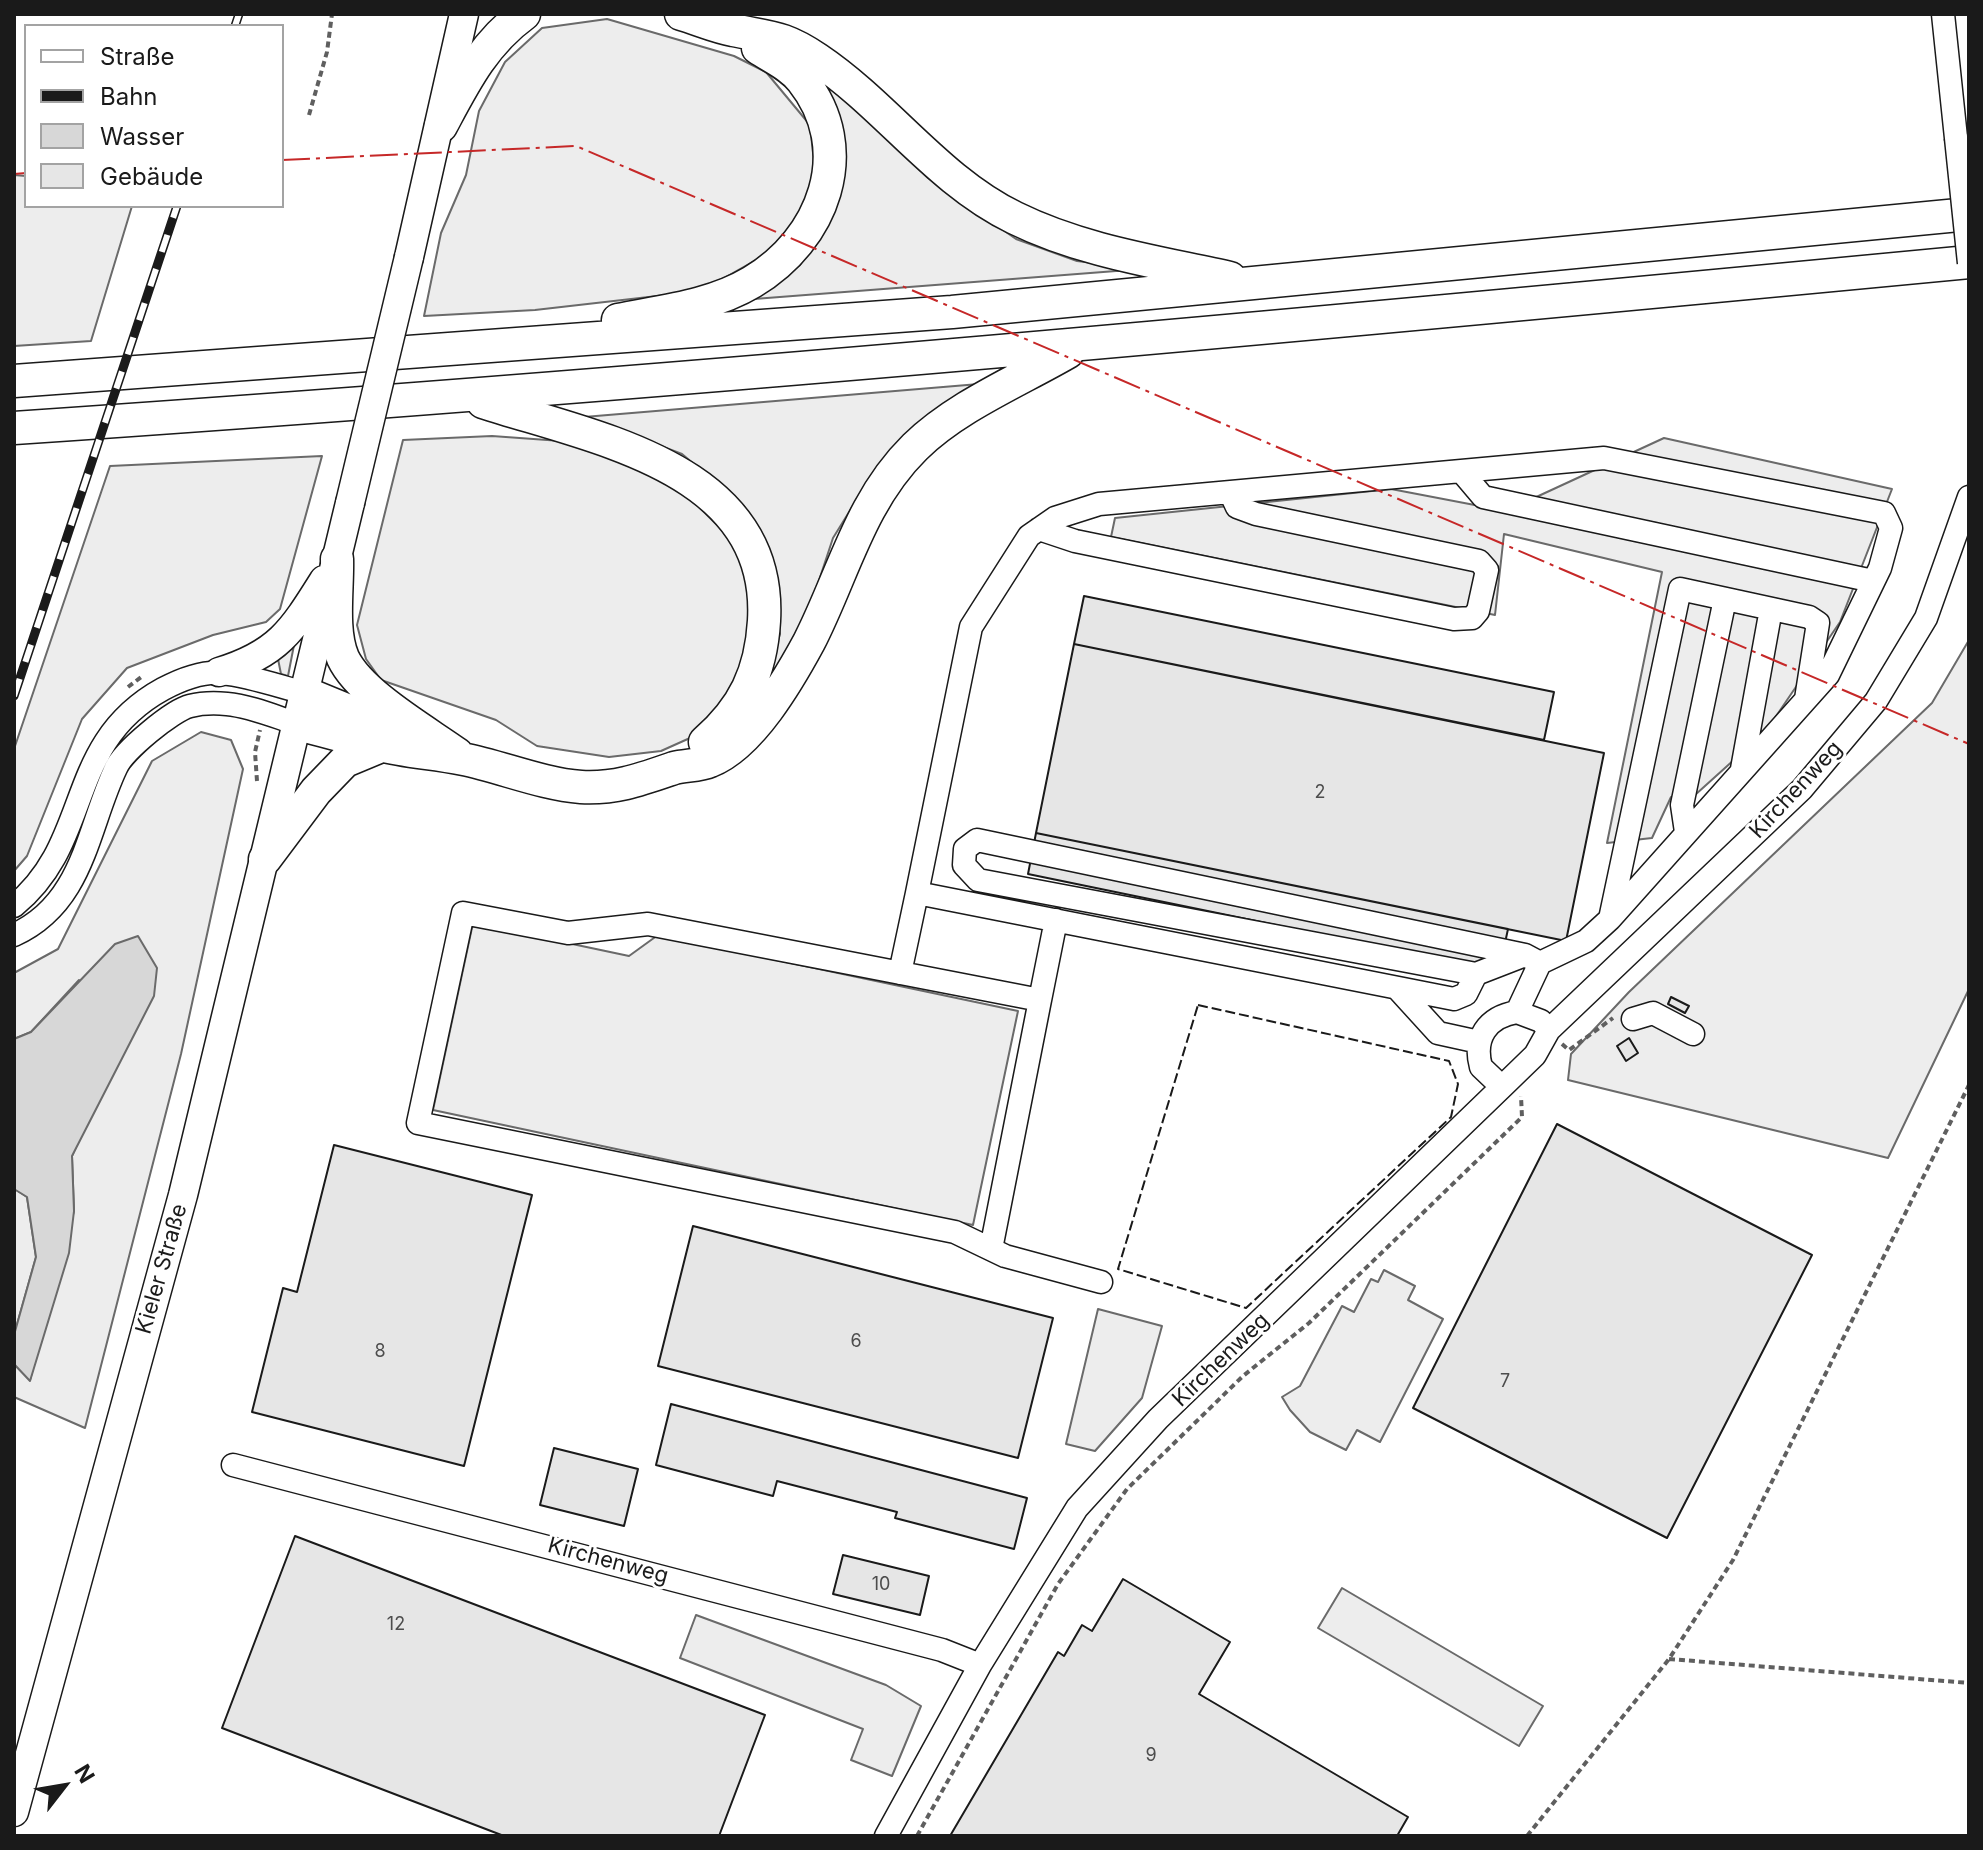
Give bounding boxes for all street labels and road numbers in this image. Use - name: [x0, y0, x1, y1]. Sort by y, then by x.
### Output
- street label: Kirchenweg: [1744, 736, 1848, 844]
- street label: Kieler Straße: [131, 1201, 193, 1337]
- street label: Kirchenweg: [1167, 1308, 1275, 1412]
- street label: Kirchenweg: [545, 1532, 671, 1590]

